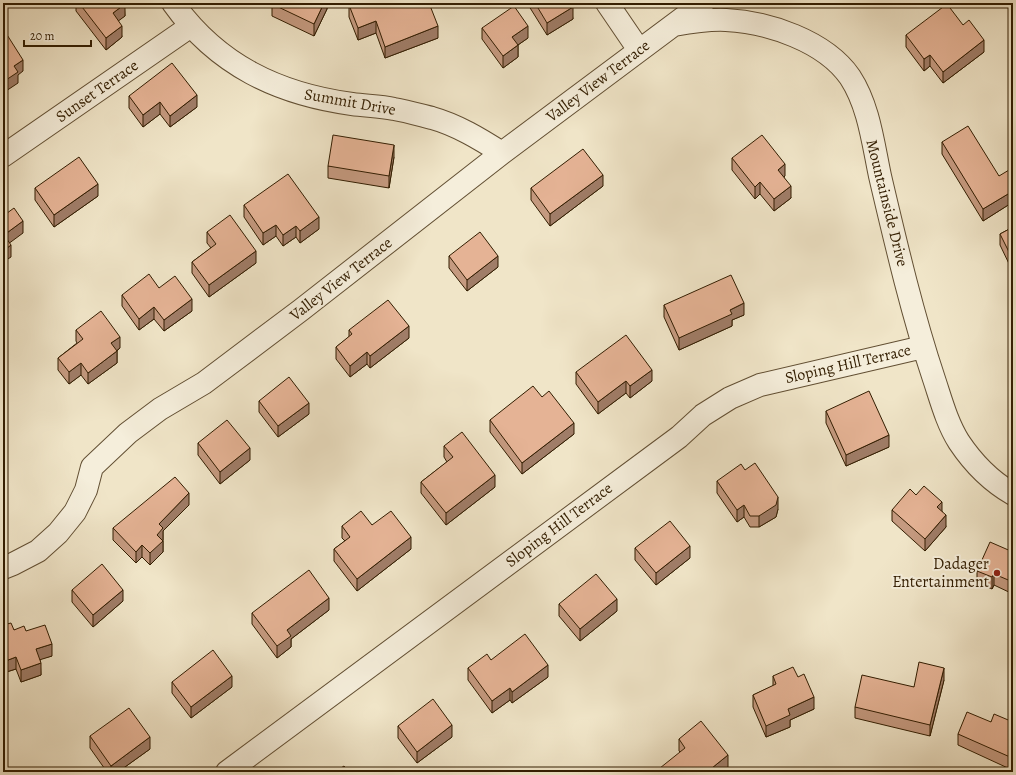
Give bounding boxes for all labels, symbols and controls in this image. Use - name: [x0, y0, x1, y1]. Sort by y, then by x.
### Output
- scale bar: [24, 22, 91, 48]
- text: 20 m: [30, 28, 54, 44]
- street label: Valley View Terrace: [541, 35, 654, 128]
- street label: Sunset Terrace: [51, 54, 143, 128]
- street label: Summit Drive: [302, 83, 398, 121]
- street label: Mountainside Drive: [861, 137, 913, 269]
- street label: Valley View Terrace: [284, 232, 397, 327]
- street label: Sloping Hill Terrace: [783, 339, 913, 389]
- street label: Sloping Hill Terrace: [501, 477, 617, 573]
- place label: Dadager Entertainment: [892, 553, 989, 593]
- marker: Dadager Entertainment: [992, 568, 1002, 578]

